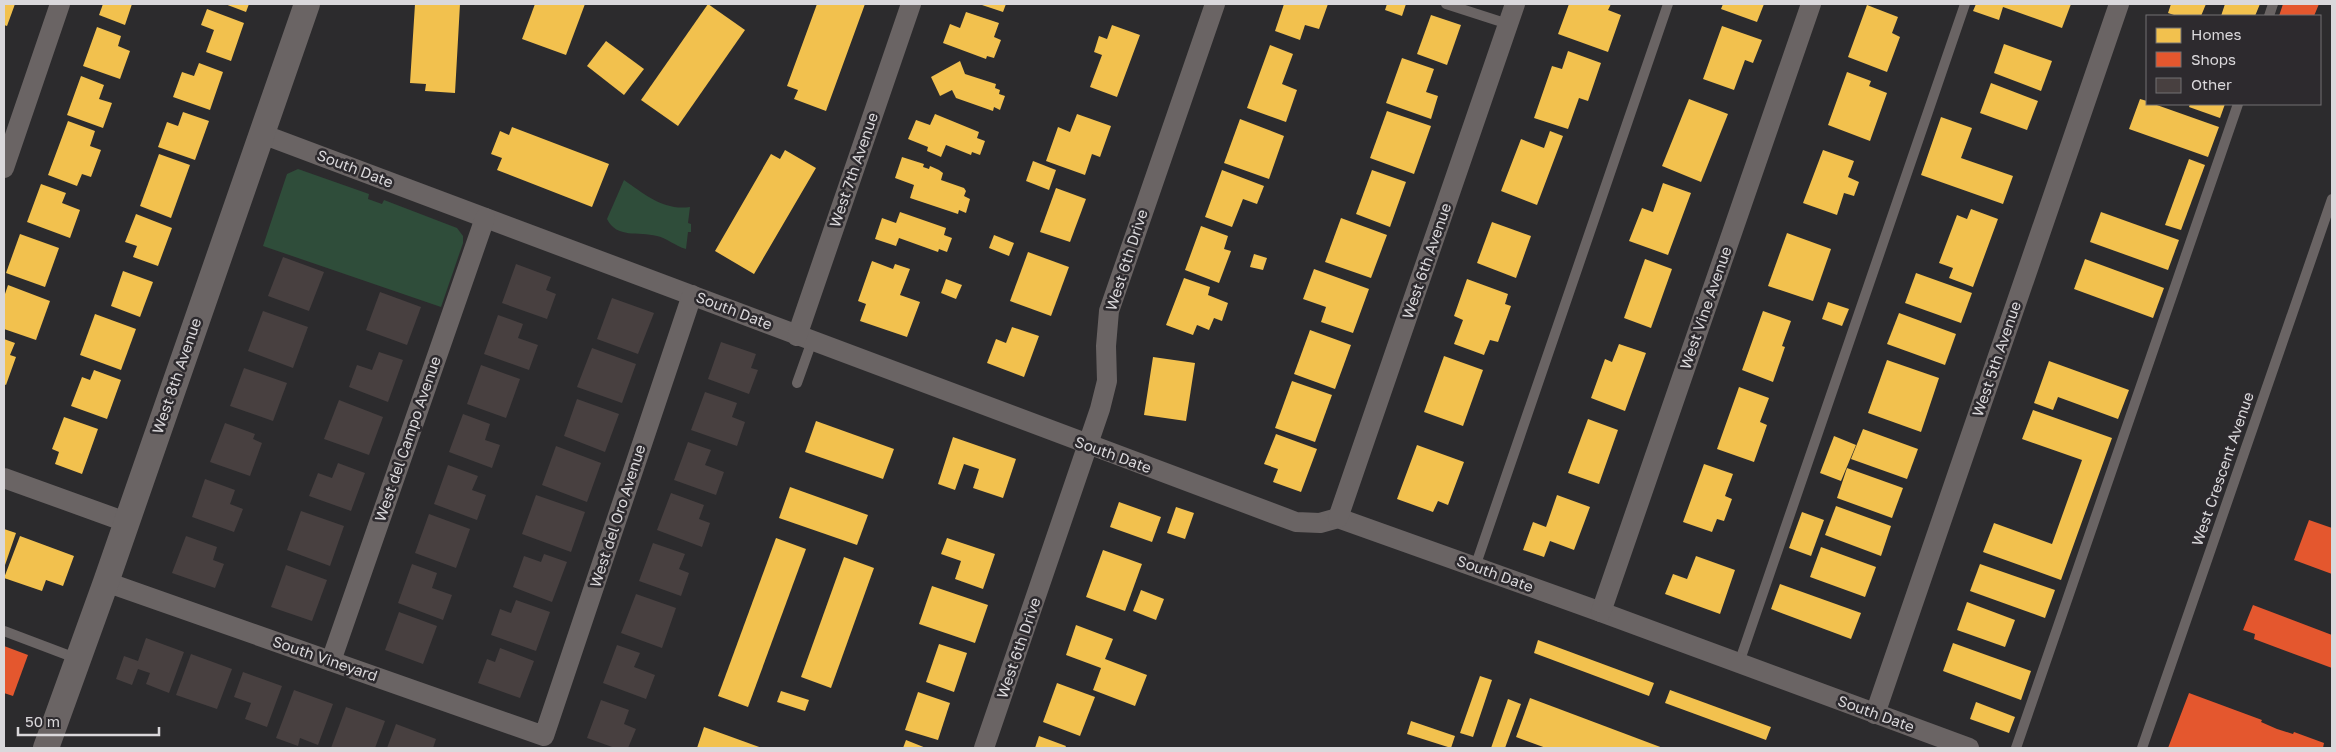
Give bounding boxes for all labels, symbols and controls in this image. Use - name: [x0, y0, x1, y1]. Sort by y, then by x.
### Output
- legend: [2146, 15, 2321, 105]
- text: Homes: [2191, 25, 2241, 43]
- text: Shops: [2191, 50, 2236, 68]
- text: Other: [2191, 75, 2232, 93]
- street label: West 7th Avenue: [825, 110, 881, 229]
- street label: South Date: [315, 145, 396, 191]
- street label: West 6th Avenue: [1398, 200, 1454, 321]
- street label: West 6th Drive: [1101, 206, 1151, 313]
- street label: West Vine Avenue: [1676, 244, 1735, 372]
- street label: South Date: [694, 287, 775, 333]
- street label: West 5th Avenue: [1968, 298, 2024, 419]
- street label: West 8th Avenue: [148, 315, 204, 436]
- street label: West del Campo Avenue: [370, 353, 444, 524]
- street label: West Crescent Avenue: [2187, 389, 2257, 548]
- street label: South Date: [1073, 432, 1154, 476]
- street label: West del Oro Avenue: [585, 442, 649, 589]
- street label: South Date: [1455, 551, 1536, 595]
- street label: West 6th Drive: [992, 595, 1044, 700]
- street label: South Vineyard: [271, 632, 380, 684]
- street label: South Date: [1836, 691, 1917, 735]
- scale bar: [18, 704, 159, 736]
- text: 50 m: [25, 712, 60, 730]

